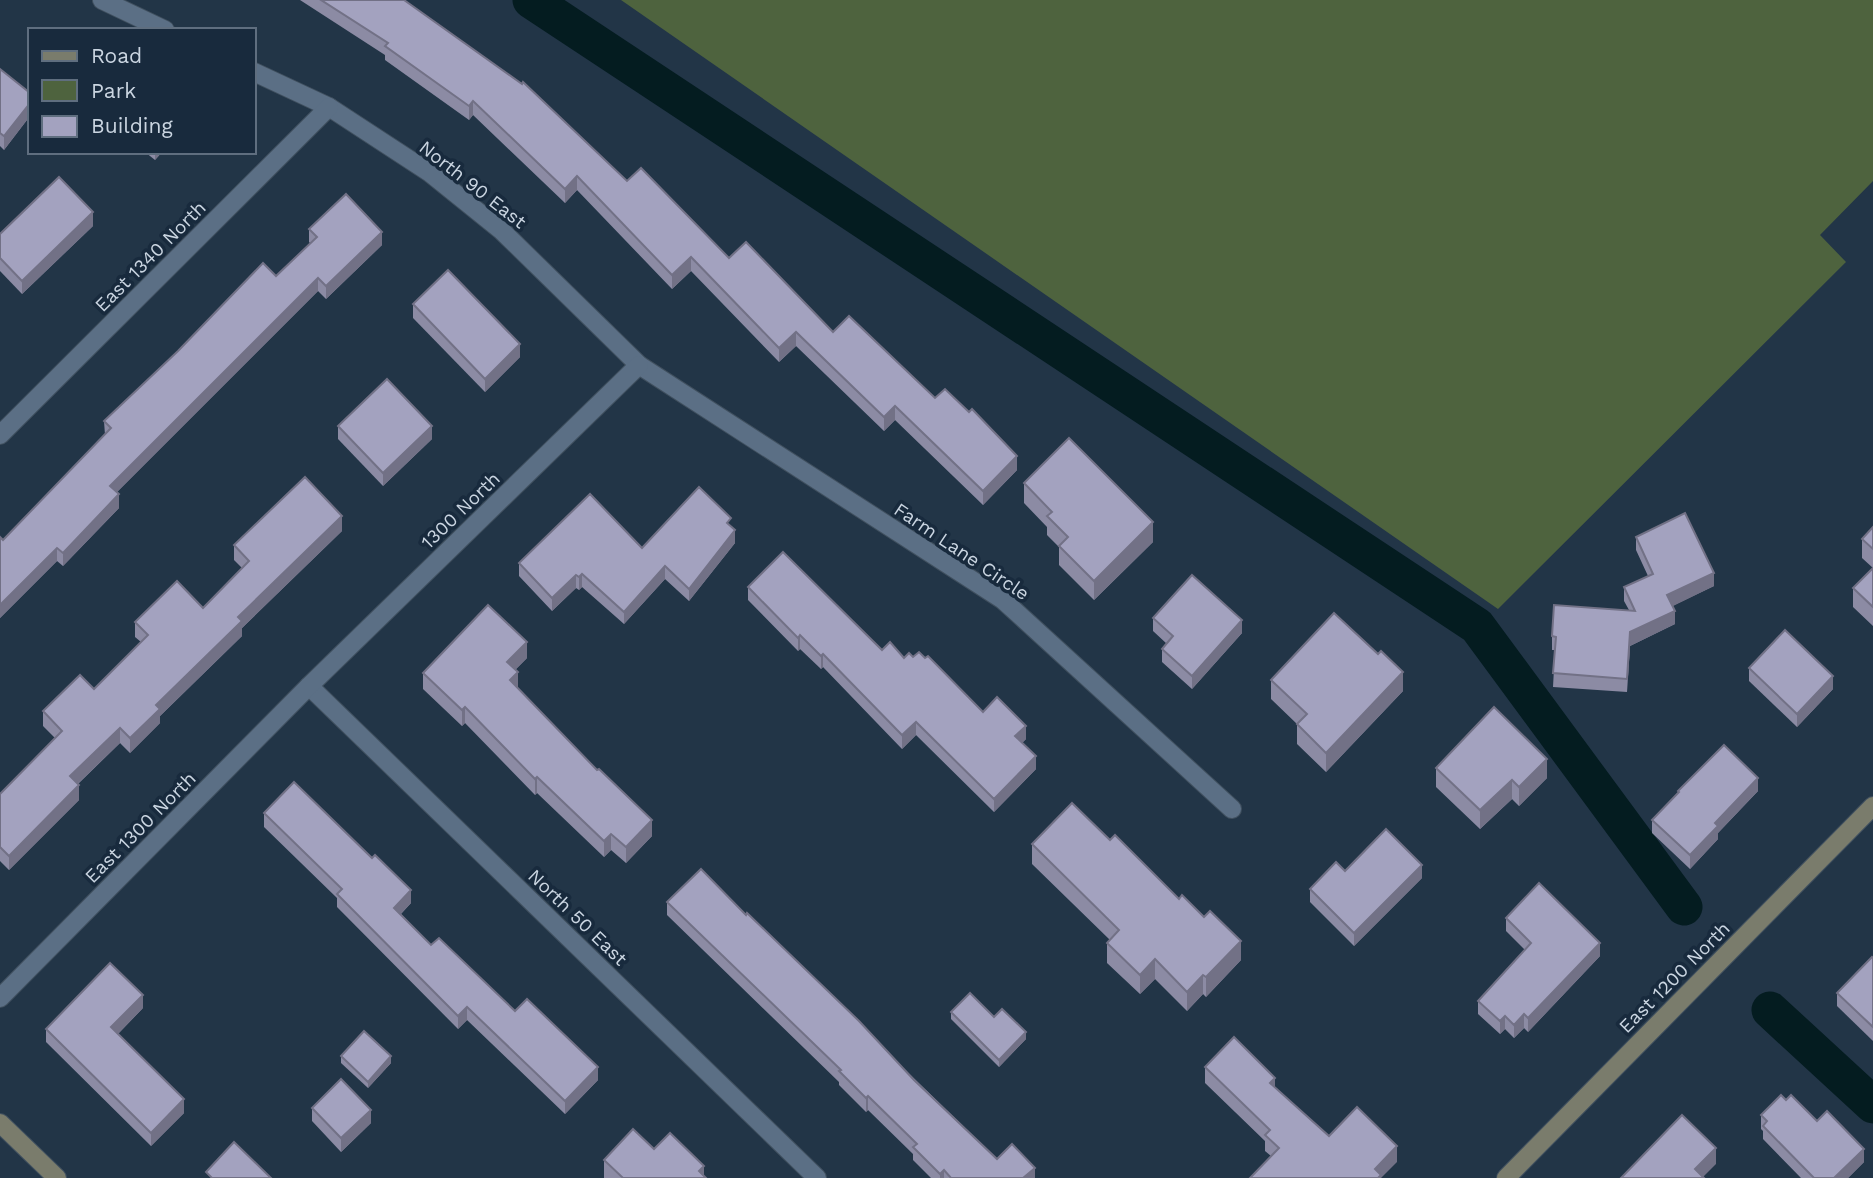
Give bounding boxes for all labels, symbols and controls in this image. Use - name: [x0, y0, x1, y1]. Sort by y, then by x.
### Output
- legend: [28, 28, 256, 154]
- text: Road: [91, 43, 142, 68]
- text: Park: [91, 78, 136, 103]
- text: Building: [91, 113, 173, 138]
- street label: North 90 East: [415, 135, 531, 233]
- street label: East 1340 North: [90, 196, 211, 317]
- street label: 1300 North: [416, 467, 505, 554]
- street label: Farm Lane Circle: [890, 498, 1034, 605]
- street label: East 1300 North: [80, 767, 201, 888]
- street label: North 50 East: [523, 864, 632, 970]
- street label: East 1200 North: [1614, 917, 1735, 1038]

